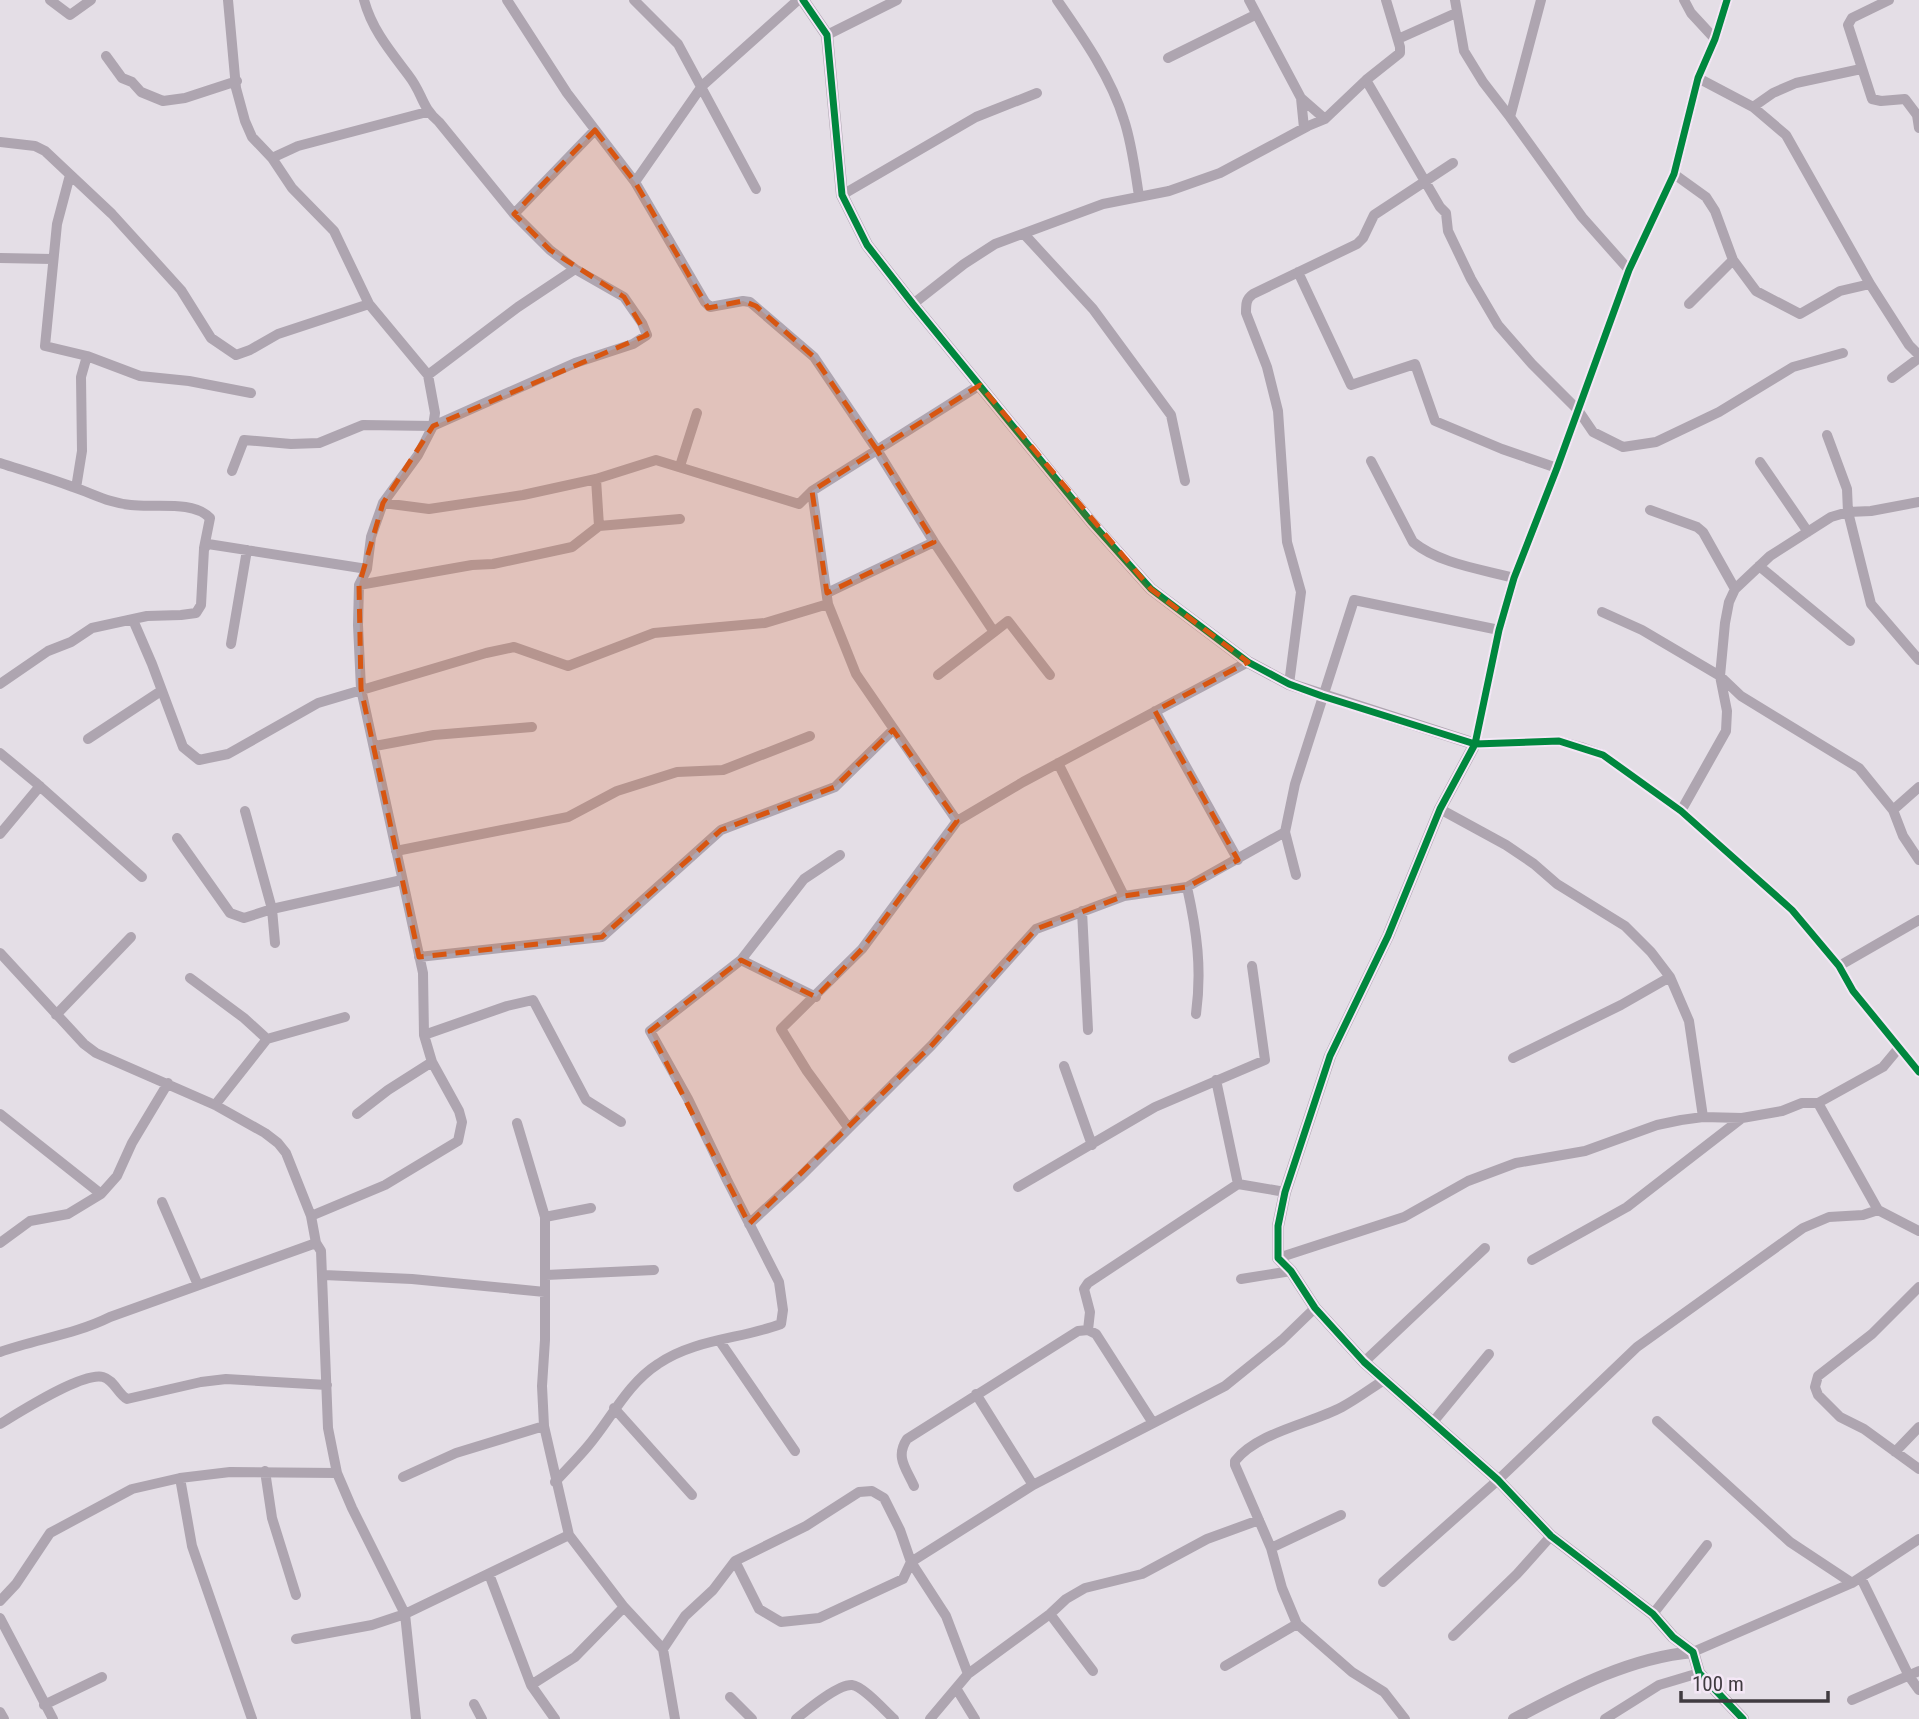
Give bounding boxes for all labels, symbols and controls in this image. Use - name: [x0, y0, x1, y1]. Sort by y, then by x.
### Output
- scale bar: [1681, 1660, 1828, 1704]
- text: 100 m: [1692, 1672, 1744, 1696]

